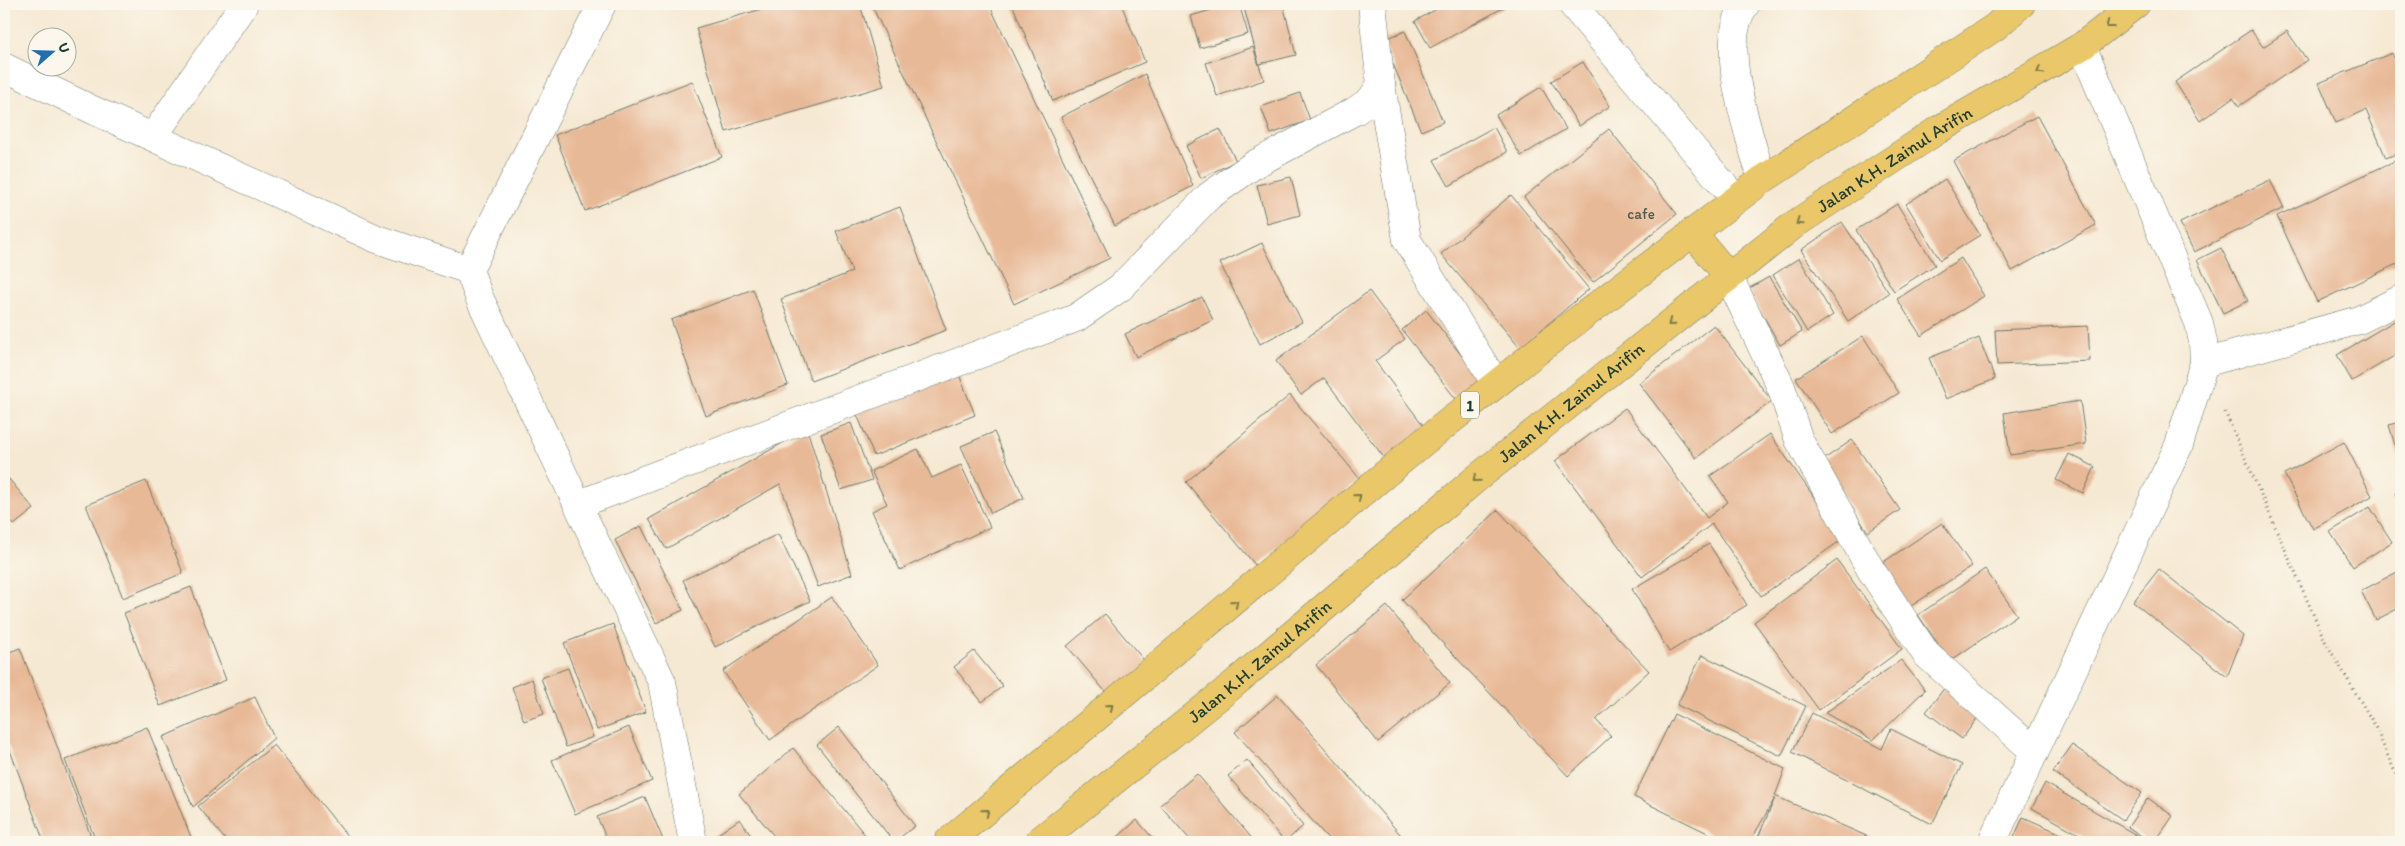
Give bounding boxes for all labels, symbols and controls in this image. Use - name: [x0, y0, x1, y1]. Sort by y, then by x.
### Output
- one-way arrow: [2106, 19, 2115, 27]
- north arrow: [28, 28, 78, 78]
- text: U: [54, 40, 73, 55]
- one-way arrow: [2036, 64, 2045, 74]
- street label: Jalan K.H. Zainul Arifin: [1813, 101, 1976, 218]
- house number: cafe: [1627, 205, 1655, 223]
- one-way arrow: [1795, 216, 1804, 225]
- one-way arrow: [1668, 317, 1677, 325]
- street label: Jalan K.H. Zainul Arifin: [1494, 338, 1649, 468]
- road number: 1: [1461, 392, 1479, 418]
- one-way arrow: [1472, 473, 1481, 482]
- one-way arrow: [1353, 494, 1362, 503]
- street label: Jalan K.H. Zainul Arifin: [1184, 595, 1336, 728]
- one-way arrow: [1229, 599, 1238, 608]
- one-way arrow: [1105, 704, 1114, 713]
- one-way arrow: [980, 808, 989, 817]

